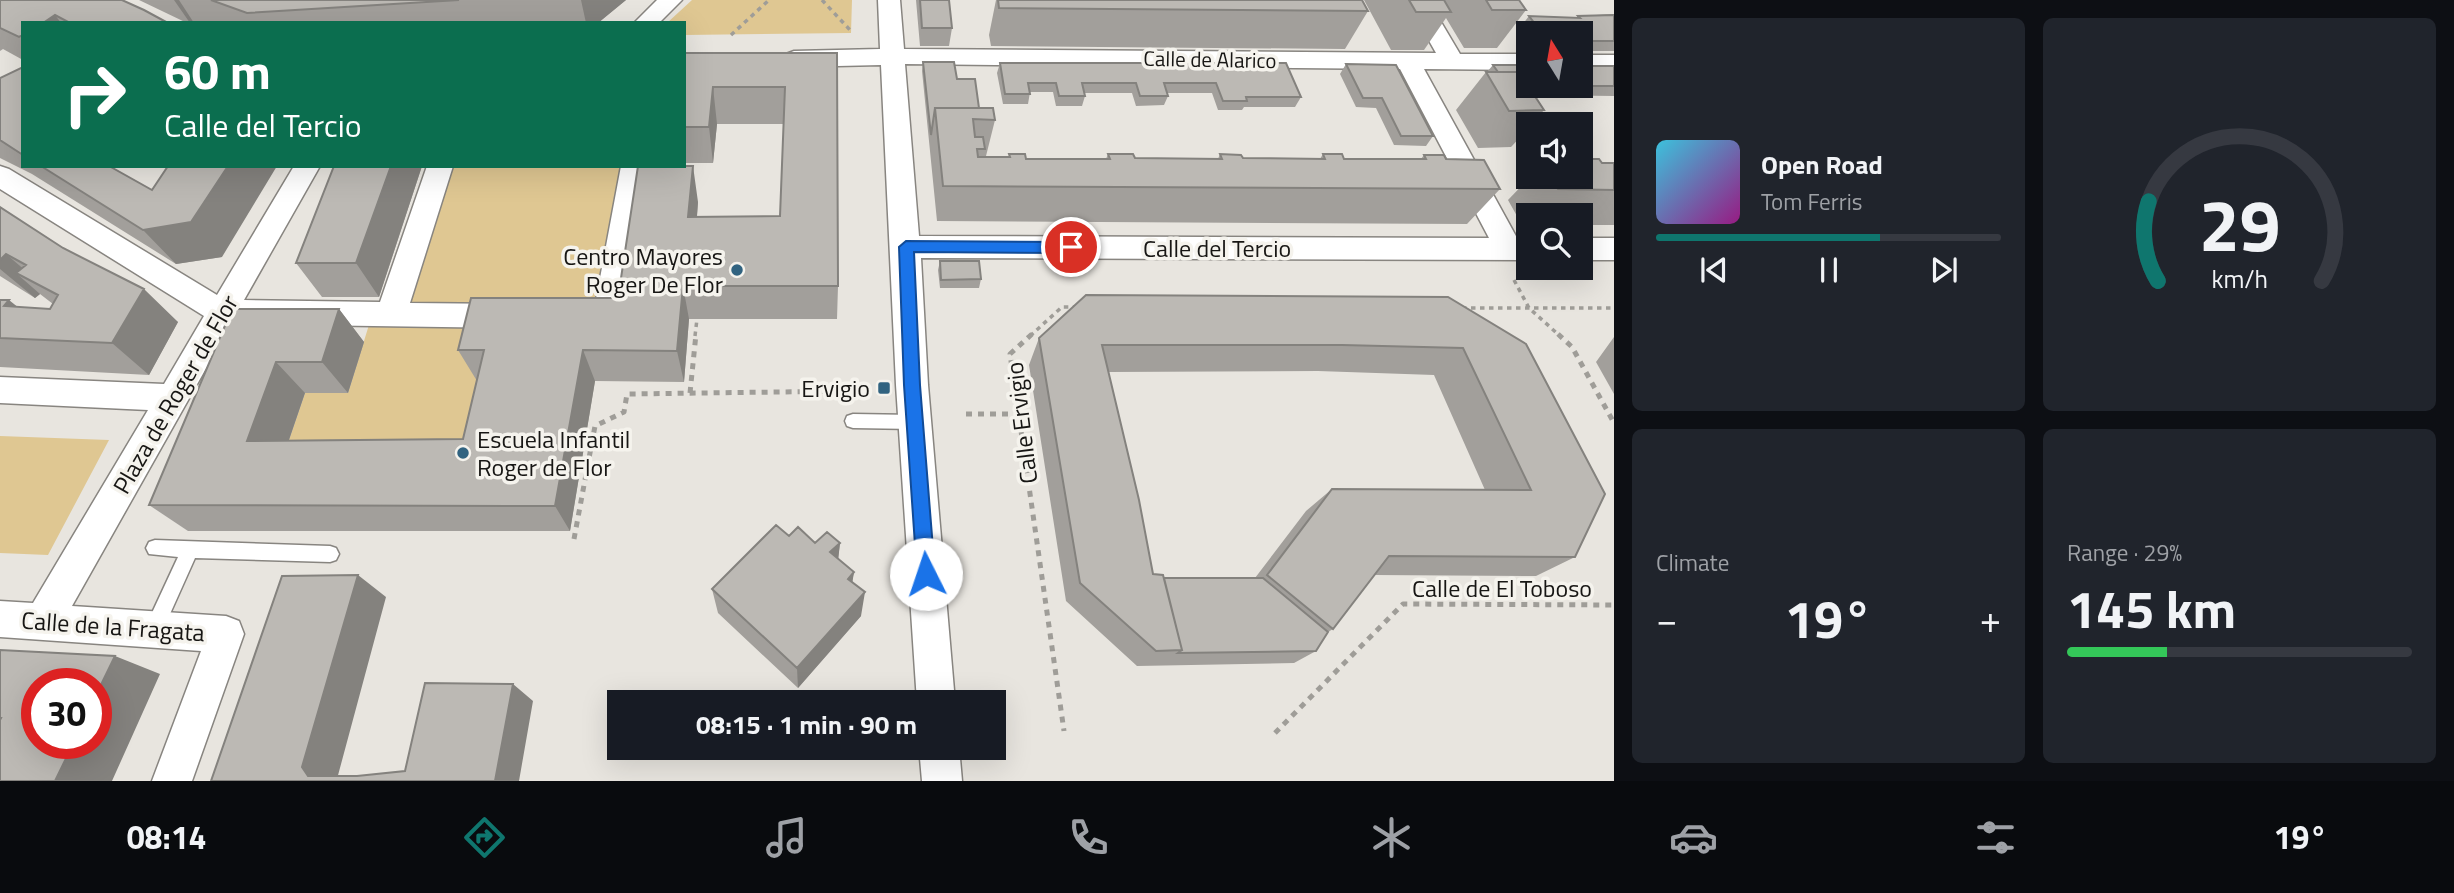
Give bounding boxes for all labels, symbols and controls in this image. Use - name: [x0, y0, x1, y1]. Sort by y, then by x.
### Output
- north arrow: [1516, 21, 1592, 98]
- map controls: [1516, 21, 1593, 280]
- text: 60 m: [164, 33, 271, 108]
- street label: Calle de Alarico: [1143, 42, 1277, 76]
- icon: right: [49, 49, 140, 140]
- text: Calle del Tercio: [164, 101, 362, 149]
- button: sound: [1516, 112, 1593, 189]
- text: Open Road: [1761, 145, 1883, 184]
- text: 29: [2199, 169, 2280, 279]
- text: Tom Ferris: [1761, 184, 1862, 219]
- button: search: [1516, 203, 1593, 280]
- pin: [1041, 217, 1101, 277]
- icon: arrive: [1052, 228, 1090, 266]
- street label: Calle del Tercio: [1143, 230, 1291, 266]
- place label: Centro Mayores Roger De Flor: [563, 238, 723, 302]
- icon: previous: [1695, 251, 1733, 289]
- icon: pause: [1810, 251, 1848, 289]
- icon: next: [1925, 251, 1963, 289]
- text: km/h: [2211, 260, 2268, 298]
- marker: Centro Mayores Roger De Flor: [729, 262, 745, 278]
- street label: Plaza de Roger de Flor: [103, 288, 247, 500]
- street label: Calle Ervigio: [996, 360, 1046, 486]
- place label: Ervigio: [801, 370, 870, 406]
- marker: Ervigio: [876, 380, 892, 396]
- place label: Escuela Infantil Roger de Flor: [477, 421, 630, 485]
- marker: Escuela Infantil Roger de Flor: [455, 445, 471, 461]
- text: Range · 29%: [2067, 535, 2182, 570]
- position arrow: [889, 537, 963, 611]
- text: Climate: [1656, 545, 1729, 580]
- text: 145 km: [2067, 569, 2236, 648]
- street label: Calle de El Toboso: [1412, 570, 1592, 606]
- text: 19°: [1785, 579, 1872, 658]
- text: −: [1656, 590, 1677, 648]
- text: +: [1980, 590, 2001, 648]
- street label: Calle de la Fragata: [20, 602, 206, 650]
- speed limit sign: 30: [21, 668, 112, 759]
- text: 08:15 · 1 min · 90 m: [696, 705, 917, 744]
- text: 08:14: [127, 813, 207, 861]
- icon: directions: [460, 813, 509, 862]
- icon: music: [762, 813, 811, 862]
- icon: phone: [1064, 813, 1113, 862]
- icon: climate: [1367, 813, 1416, 862]
- icon: car: [1669, 813, 1718, 862]
- icon: filters: [1971, 813, 2020, 862]
- text: 19°: [2273, 813, 2327, 861]

